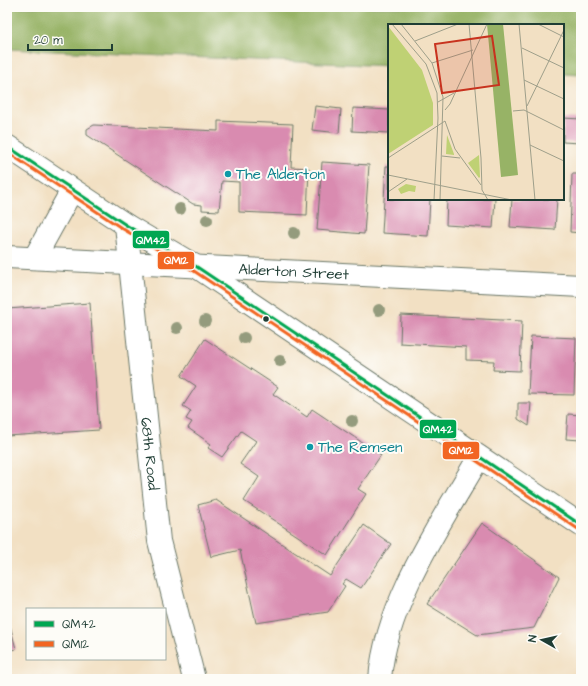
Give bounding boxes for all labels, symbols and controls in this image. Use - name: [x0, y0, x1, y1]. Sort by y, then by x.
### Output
- inset map: [388, 24, 564, 200]
- scale bar: [28, 26, 112, 52]
- text: 20 m: [34, 32, 63, 49]
- place label: The Alderton: [236, 164, 325, 185]
- marker: The Alderton: [223, 169, 233, 179]
- line badge: QM42: [132, 230, 170, 249]
- text: QM42: [136, 233, 167, 248]
- line badge: QM12: [157, 251, 195, 270]
- text: QM12: [164, 253, 189, 268]
- street label: Alderton Street: [238, 259, 349, 285]
- unlabelled marker: [261, 314, 271, 324]
- street label: 68th Road: [135, 416, 164, 492]
- line badge: QM42: [419, 419, 457, 439]
- text: QM42: [423, 422, 454, 437]
- place label: The Remsen: [318, 437, 403, 458]
- line badge: QM12: [442, 441, 480, 460]
- marker: The Remsen: [305, 442, 315, 452]
- text: QM12: [449, 443, 474, 458]
- legend: [26, 608, 166, 660]
- text: QM42: [62, 616, 96, 633]
- north arrow: [522, 620, 562, 660]
- text: N: [525, 634, 541, 643]
- text: QM12: [62, 636, 89, 653]

